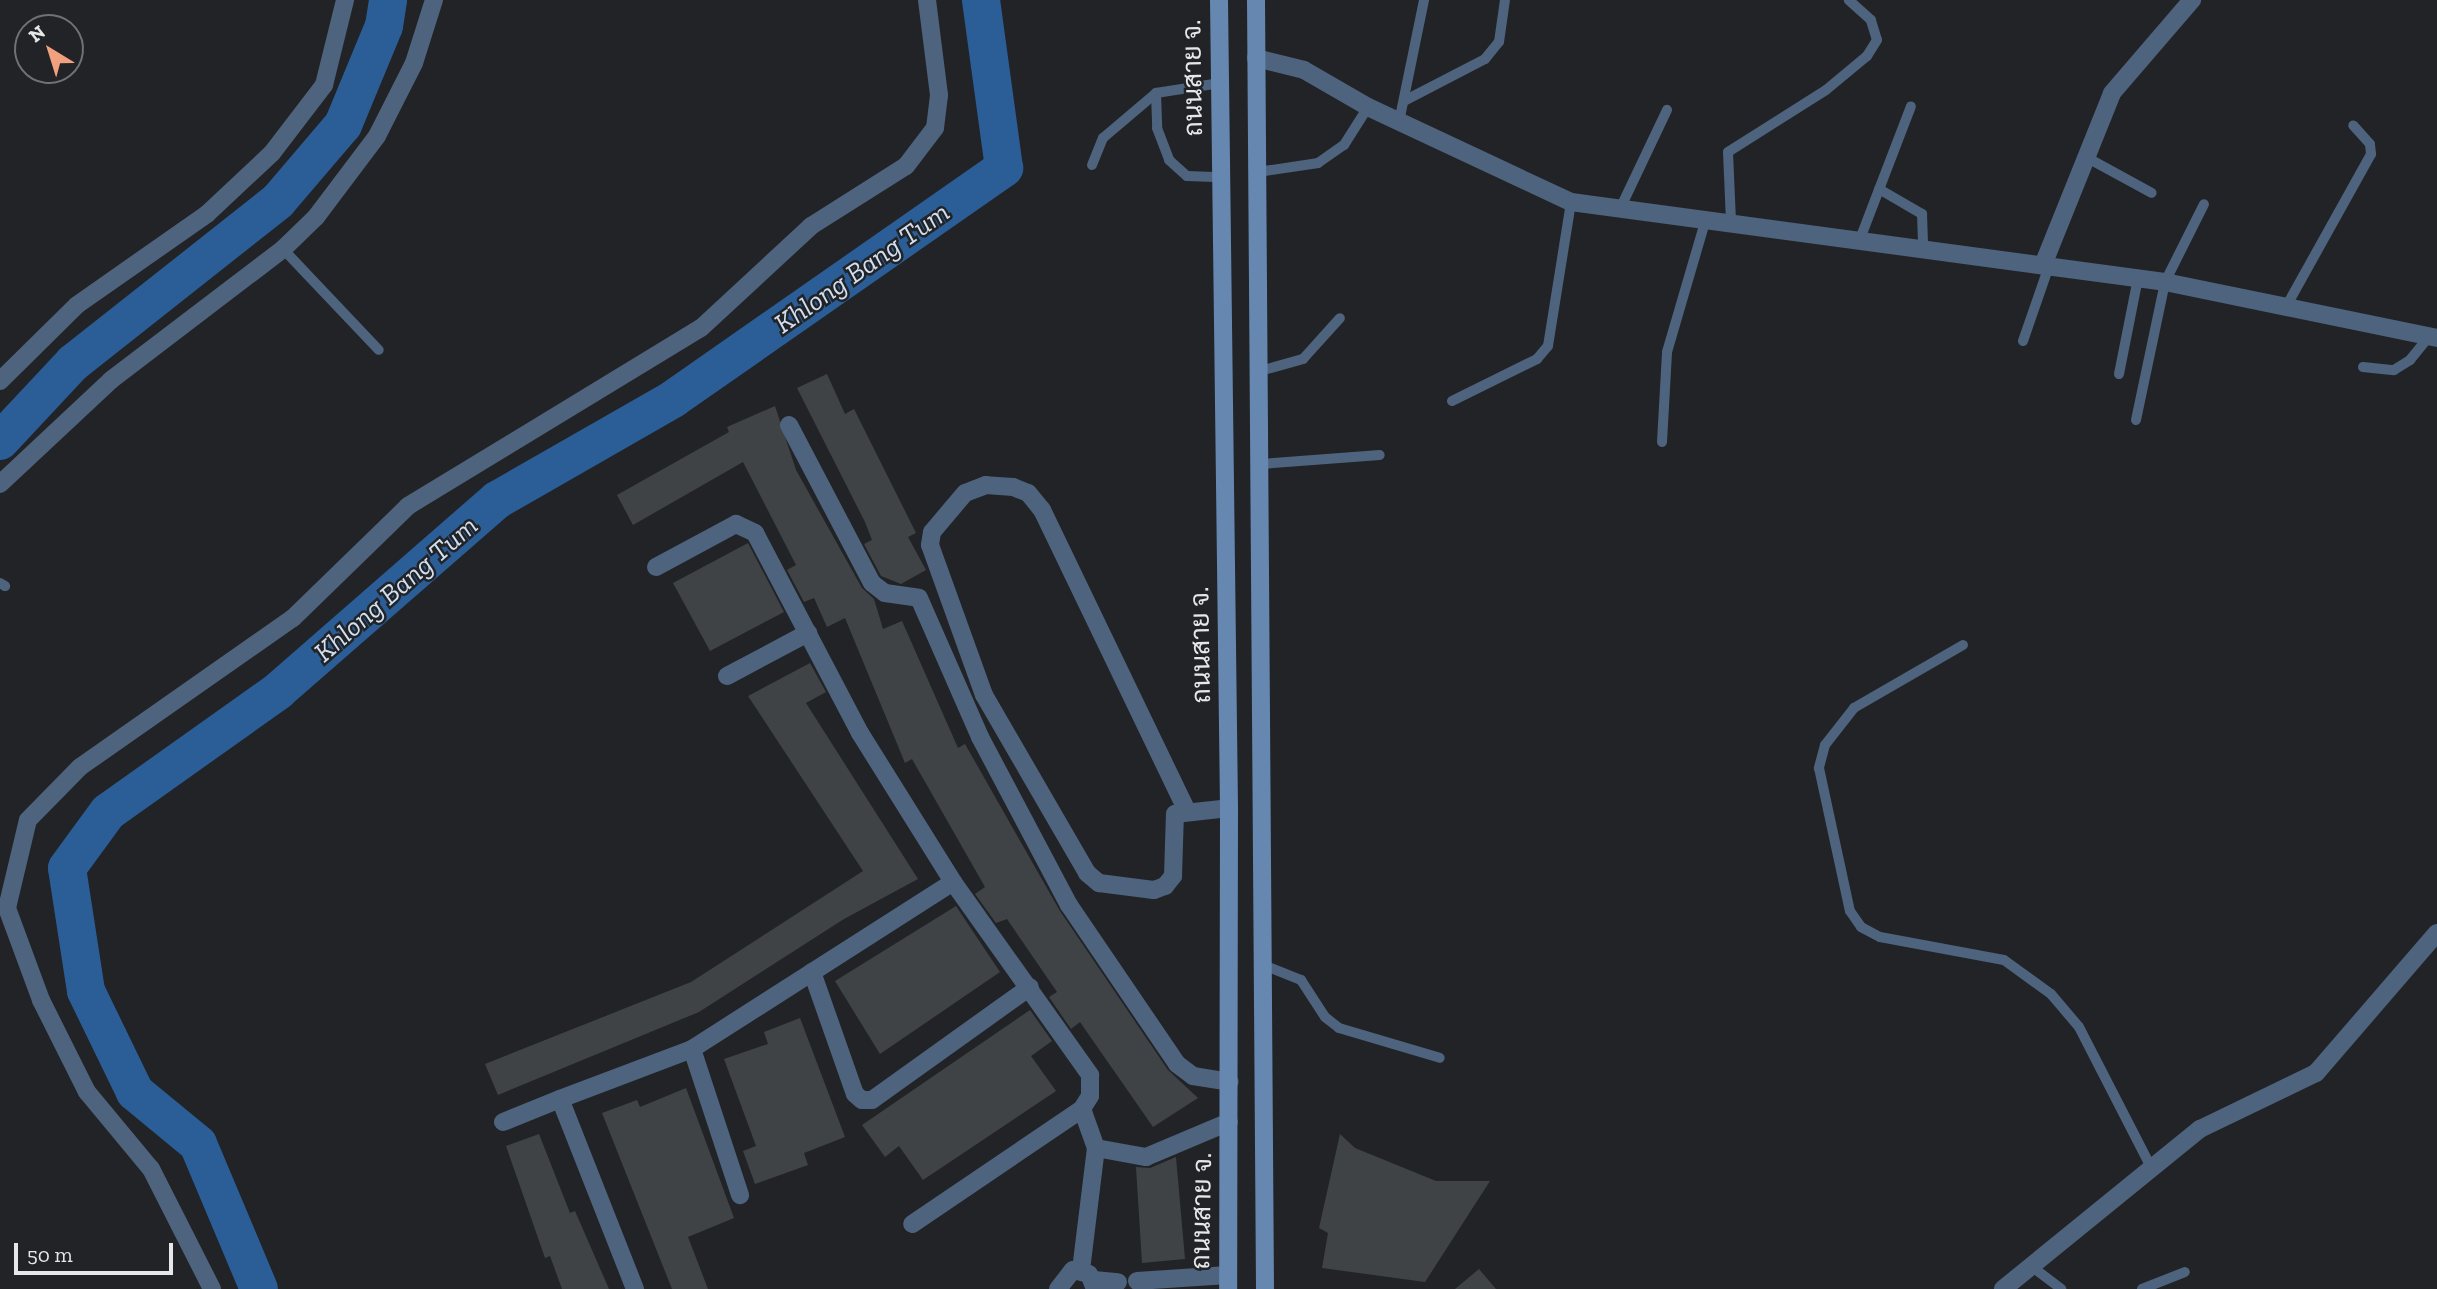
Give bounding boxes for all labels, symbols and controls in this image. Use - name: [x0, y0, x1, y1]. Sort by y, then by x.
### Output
- north arrow: [14, 14, 84, 84]
- street label: ถนนสาย จ.: [1176, 19, 1210, 137]
- text: N: [24, 20, 50, 47]
- water label: Khlong Bang Tum: [768, 195, 956, 341]
- water label: Khlong Bang Tum: [307, 509, 485, 669]
- street label: ถนนสาย จ.: [1184, 586, 1218, 704]
- street label: ถนนสาย จ.: [1185, 1152, 1219, 1270]
- scale bar: [18, 1230, 177, 1274]
- text: 50 m: [27, 1242, 73, 1267]

